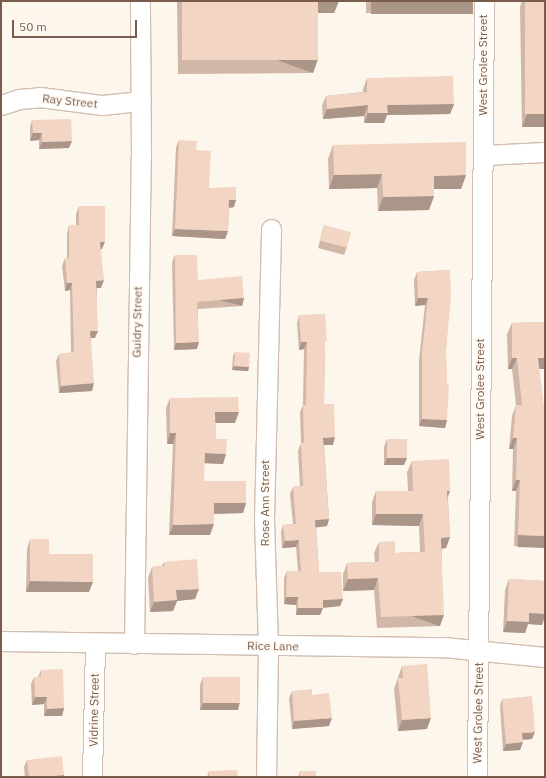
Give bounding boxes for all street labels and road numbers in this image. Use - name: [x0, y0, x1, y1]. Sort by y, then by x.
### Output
- street label: West Grolee Street: [476, 14, 490, 116]
- street label: Ray Street: [42, 91, 98, 111]
- street label: Guidry Street: [129, 286, 145, 358]
- street label: West Grolee Street: [473, 338, 487, 440]
- street label: Rose Ann Street: [258, 460, 272, 546]
- street label: Rice Lane: [247, 638, 299, 654]
- street label: West Grolee Street: [470, 662, 486, 764]
- street label: Vidrine Street: [86, 673, 102, 747]

